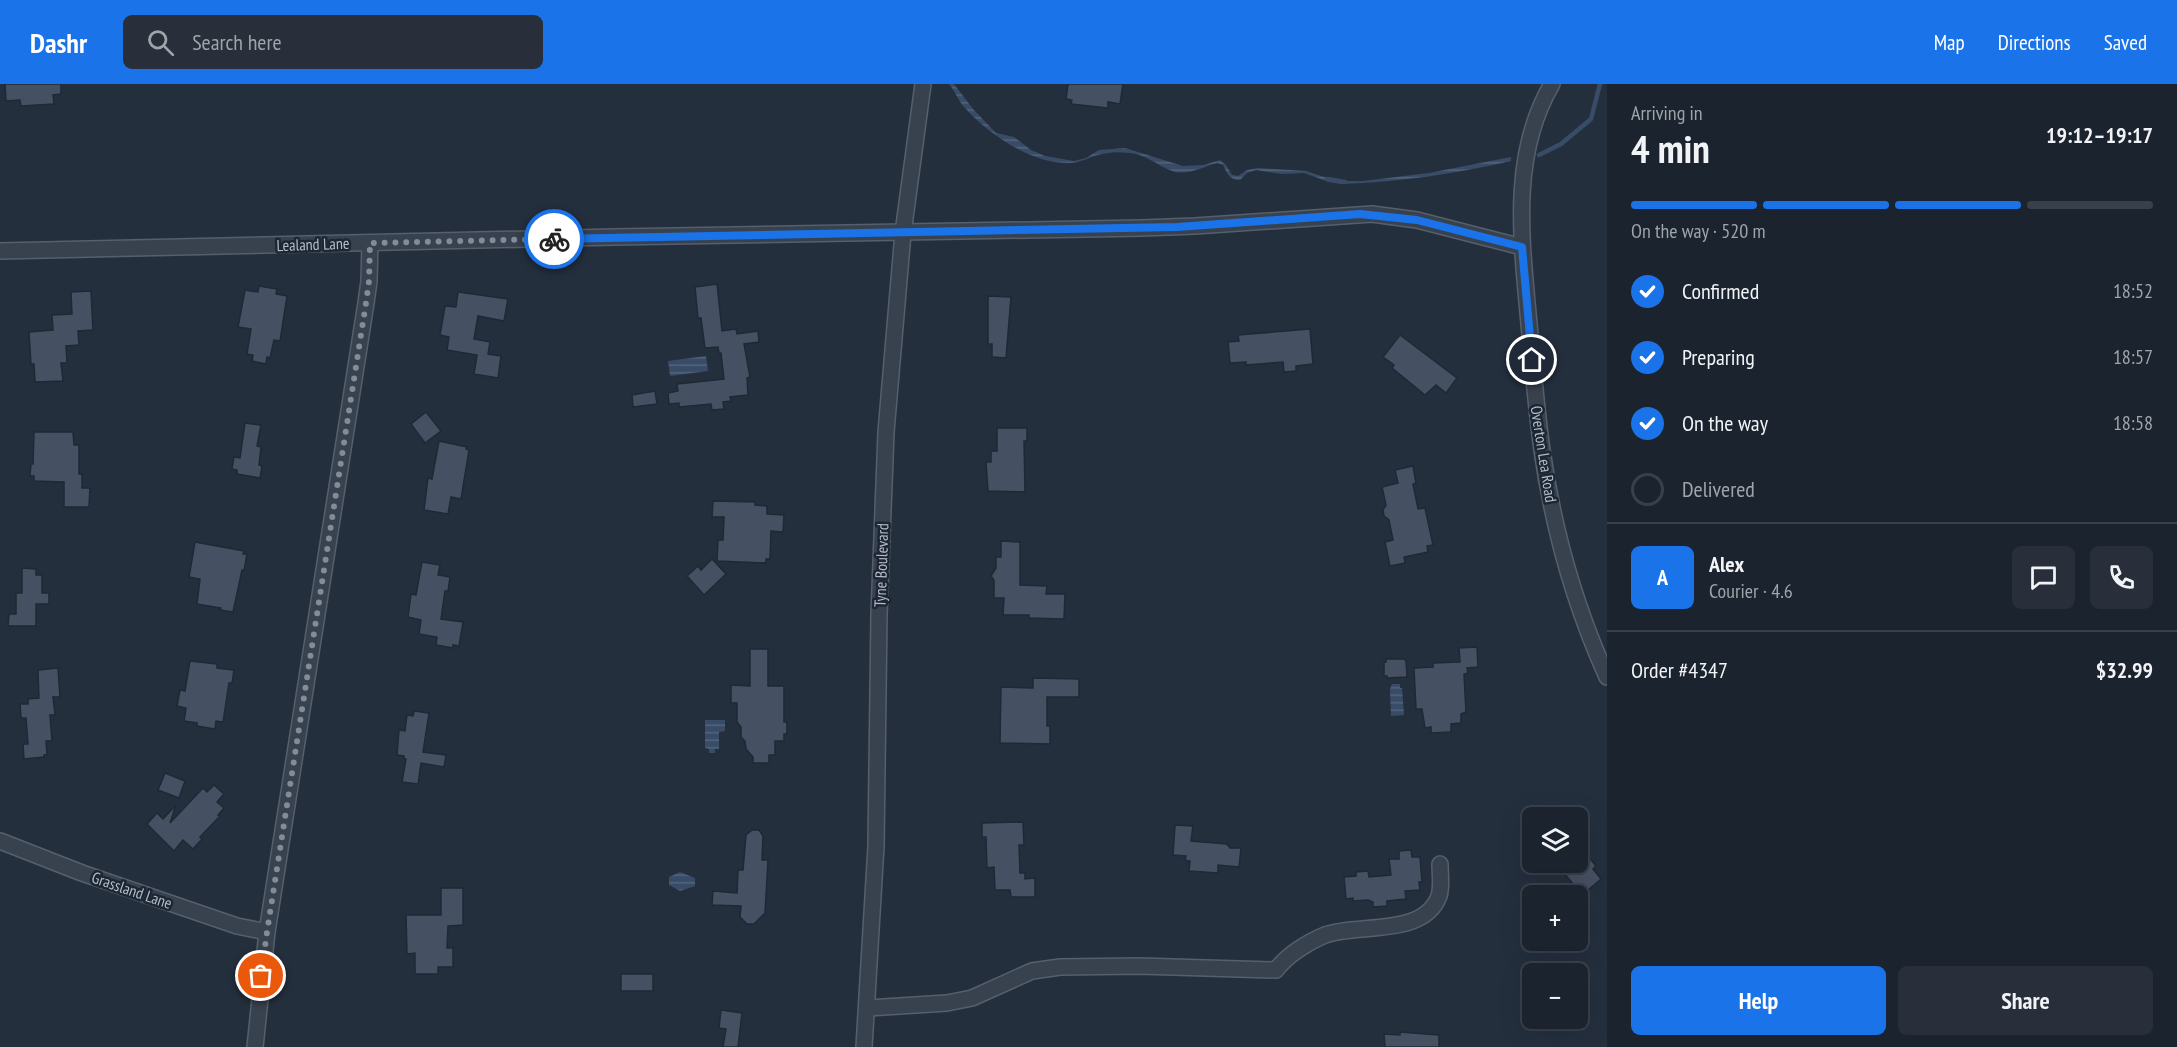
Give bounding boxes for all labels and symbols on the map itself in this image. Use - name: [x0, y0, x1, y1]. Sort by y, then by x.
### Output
- courier: [524, 209, 584, 269]
- street label: Lealand Lane: [276, 233, 350, 255]
- pin: [1506, 334, 1557, 385]
- street label: Overton Lea Road: [1527, 404, 1562, 504]
- street label: Tyne Boulevard: [870, 523, 892, 607]
- street label: Grassland Lane: [89, 867, 175, 913]
- pin: [235, 950, 286, 1001]

